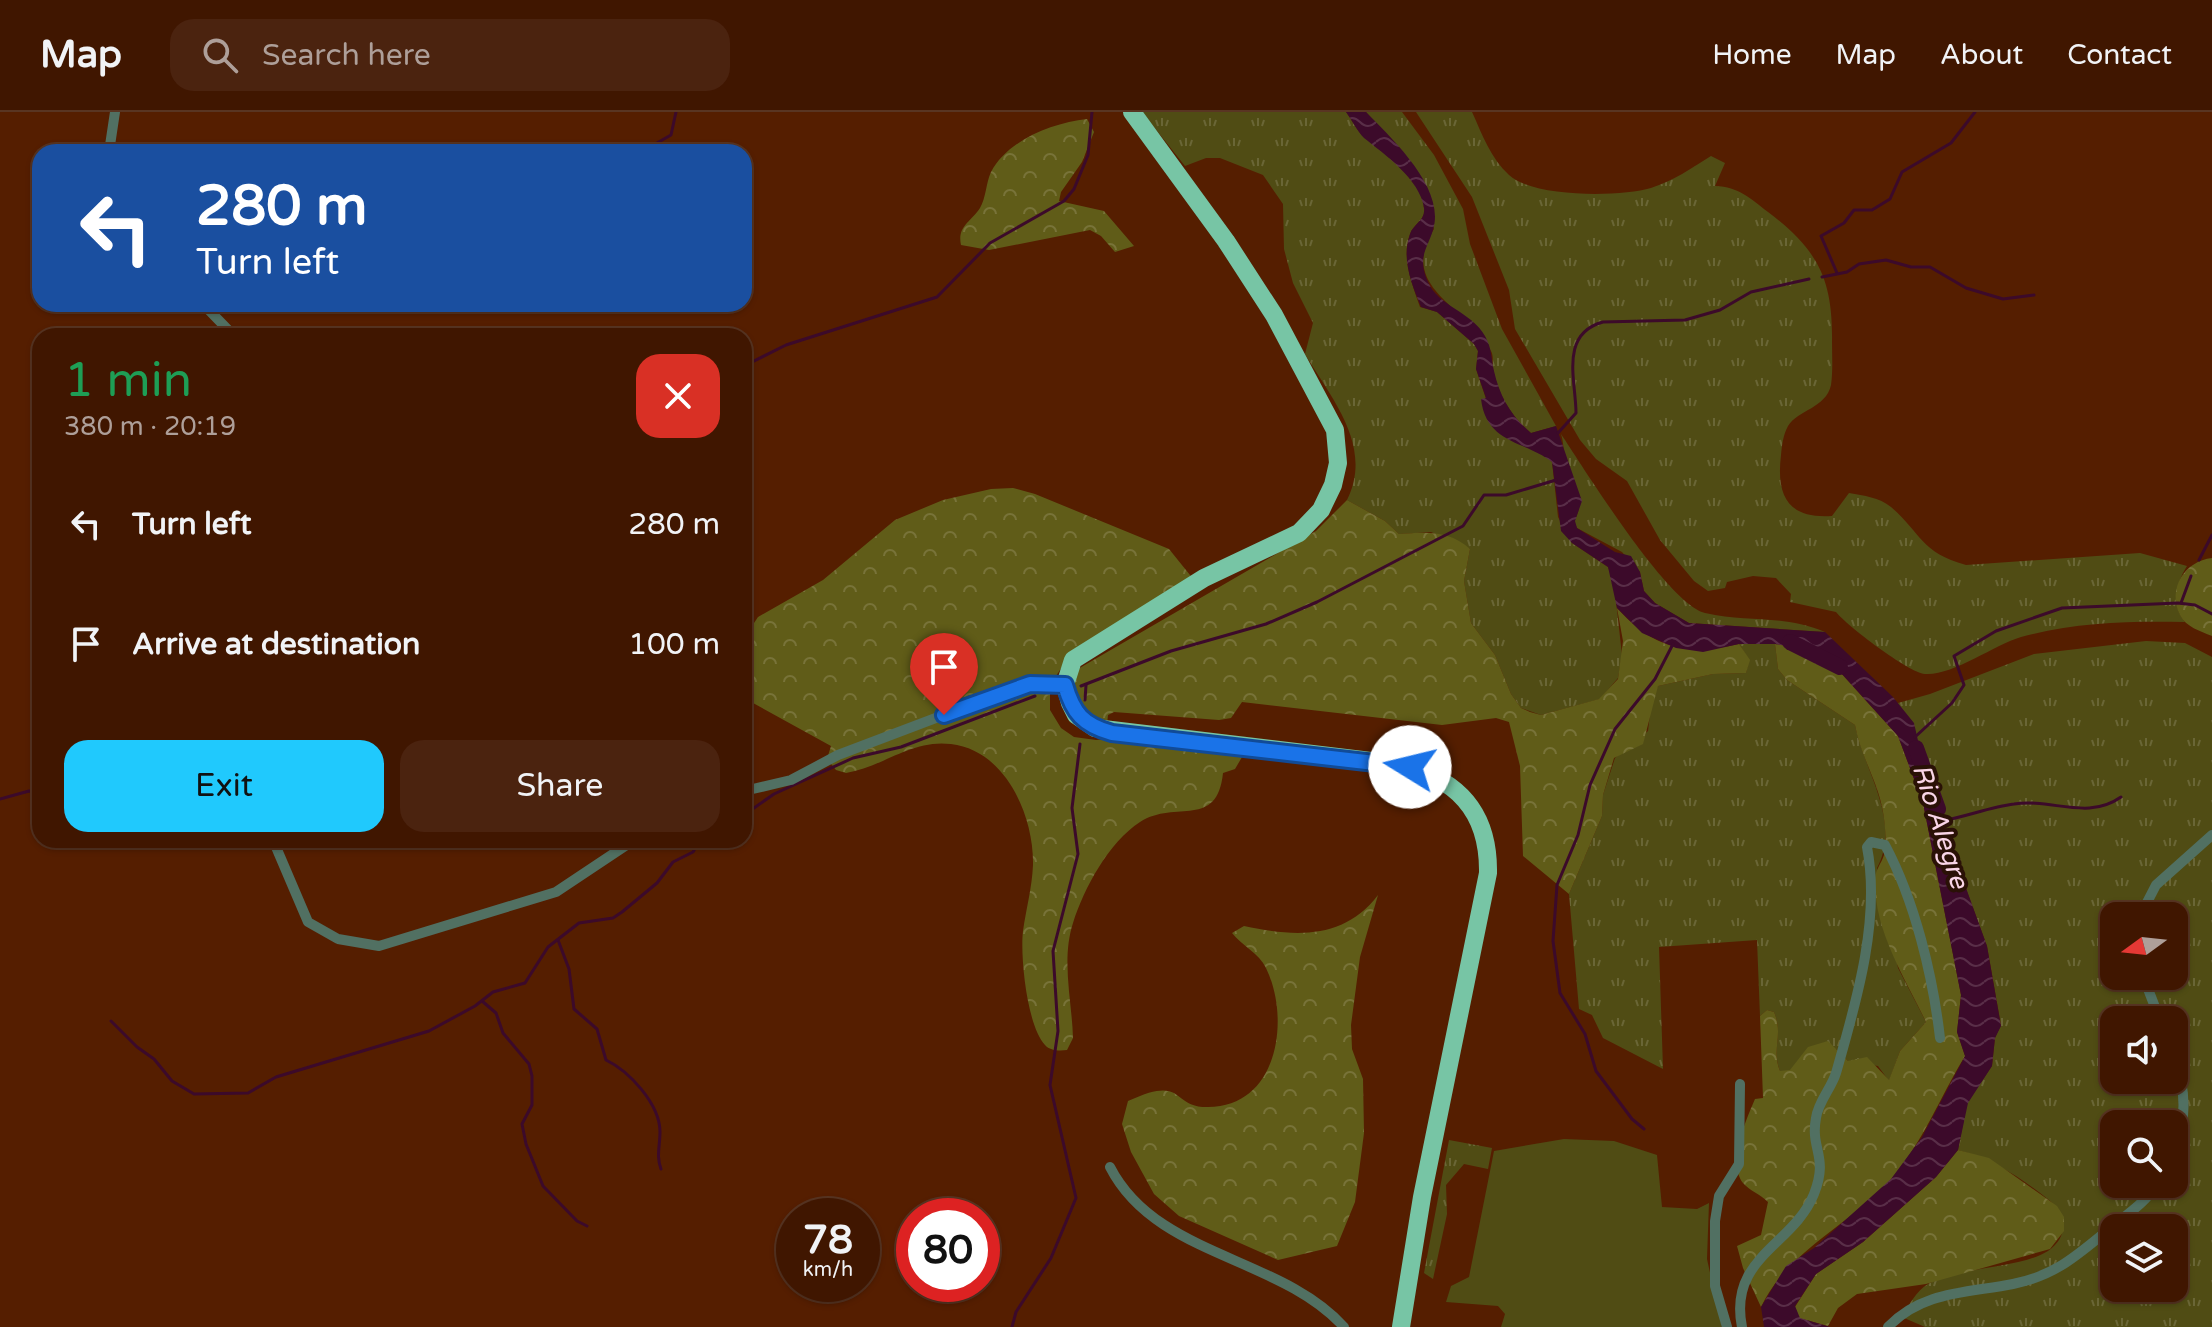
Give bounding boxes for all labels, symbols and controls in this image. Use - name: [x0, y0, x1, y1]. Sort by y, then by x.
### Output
- search box: [170, 19, 730, 91]
- text: Map: [40, 32, 122, 78]
- icon: search: [198, 33, 242, 77]
- text: Search here: [262, 37, 431, 74]
- text: Home: [1712, 38, 1792, 72]
- text: Map: [1836, 38, 1896, 72]
- text: About: [1940, 38, 2023, 72]
- text: Contact: [2067, 38, 2172, 72]
- text: 280 m: [196, 173, 367, 240]
- icon: left: [64, 176, 168, 280]
- text: Turn left: [196, 241, 339, 284]
- text: 1 min: [64, 352, 192, 410]
- button: close: [636, 354, 720, 438]
- text: 380 m · 20:19: [64, 411, 236, 442]
- icon: left: [64, 502, 108, 546]
- text: Turn left: [132, 506, 251, 543]
- text: 280 m: [628, 506, 720, 543]
- icon: arrive: [64, 622, 108, 666]
- text: Arrive at destination: [132, 626, 420, 663]
- text: 100 m: [628, 626, 720, 663]
- pin: [910, 633, 978, 715]
- icon: arrive: [922, 645, 966, 689]
- position arrow: [1368, 725, 1452, 809]
- button: Exit: [64, 740, 384, 832]
- button: Share: [400, 740, 720, 832]
- water label: Rio Alegre: [1906, 760, 1976, 893]
- north arrow: [2100, 902, 2188, 990]
- map controls: [2100, 902, 2188, 1302]
- button: sound: [2100, 1006, 2188, 1094]
- button: search: [2100, 1110, 2188, 1198]
- speed limit sign: 80: [896, 1198, 1000, 1302]
- button: layers: [2100, 1214, 2188, 1302]
- text: 78: [803, 1216, 853, 1264]
- text: km/h: [803, 1258, 853, 1282]

